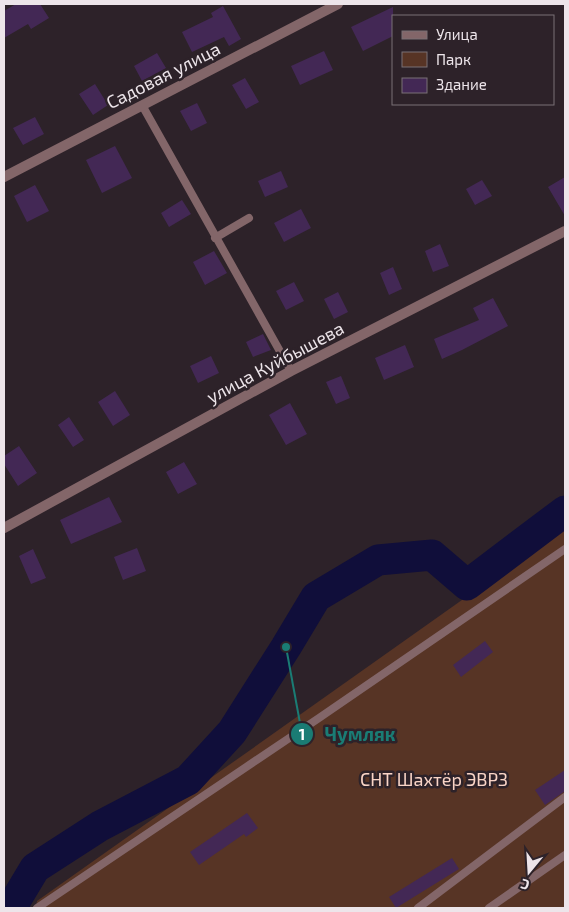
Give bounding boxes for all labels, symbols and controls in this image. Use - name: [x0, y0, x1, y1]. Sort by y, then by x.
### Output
- legend: [392, 15, 554, 105]
- text: Улица: [436, 25, 478, 43]
- street label: Садовая улица: [102, 37, 224, 113]
- text: Парк: [436, 50, 471, 68]
- text: Здание: [436, 75, 487, 93]
- street label: улица Куйбышева: [203, 317, 347, 407]
- callout: Чумляк: [289, 717, 405, 751]
- text: Чумляк: [325, 722, 396, 745]
- text: 1: [299, 725, 305, 743]
- park label: СНТ Шахтёр ЭВРЗ: [360, 768, 508, 790]
- north arrow: [504, 847, 554, 897]
- text: С: [518, 875, 531, 894]

